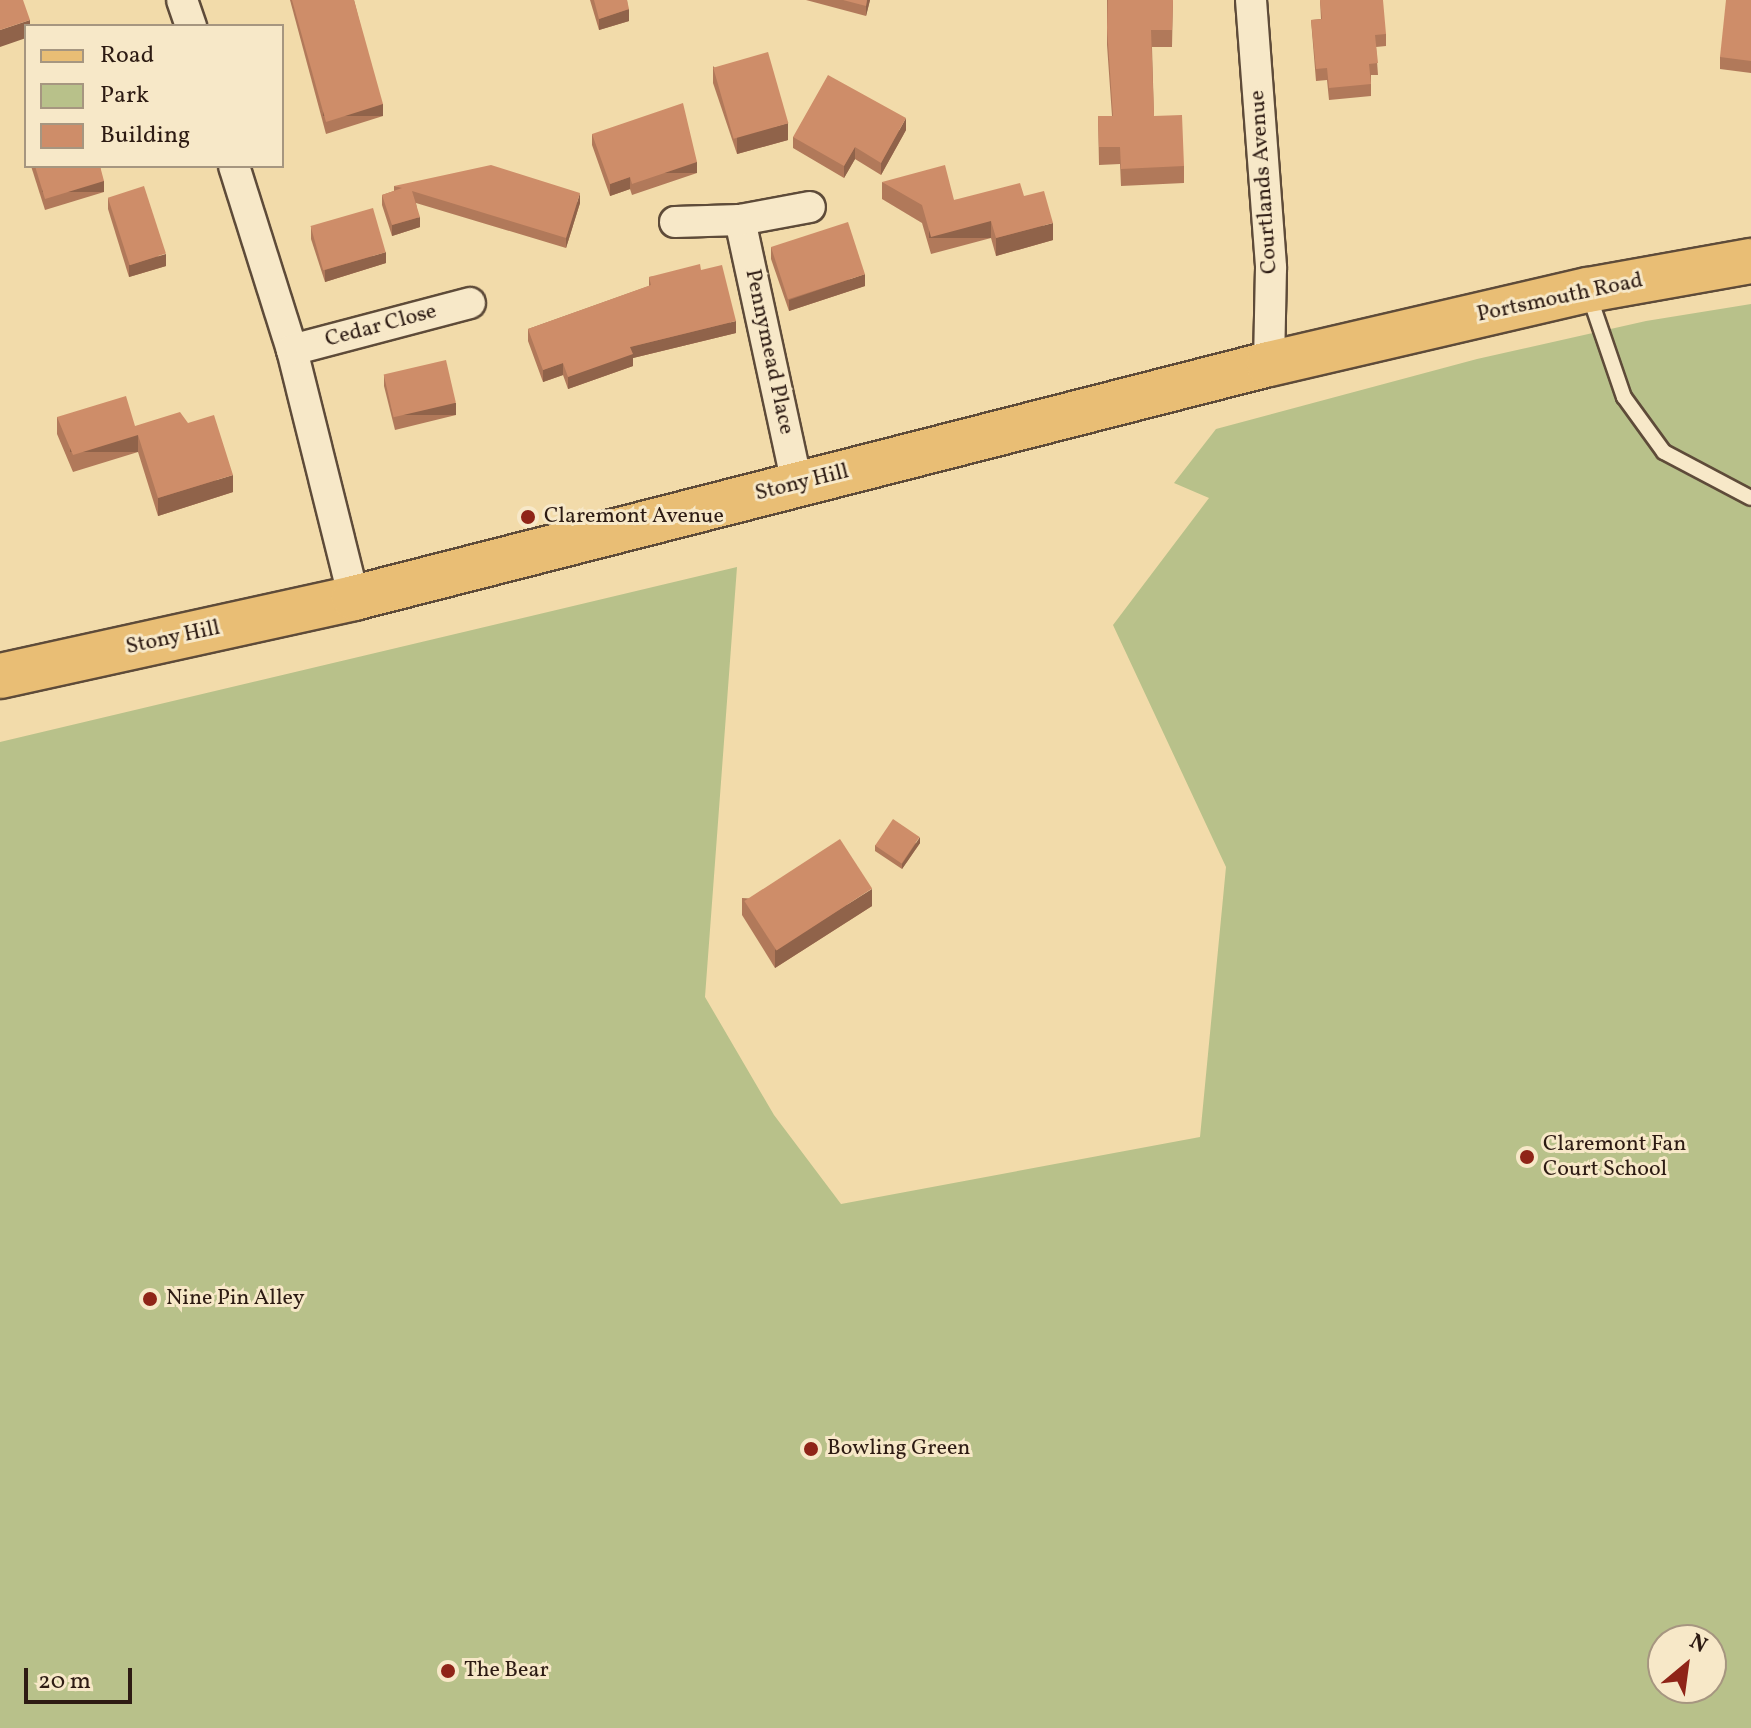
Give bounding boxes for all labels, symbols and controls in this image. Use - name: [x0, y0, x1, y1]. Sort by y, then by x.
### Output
- legend: [24, 24, 284, 168]
- text: Road: [100, 39, 154, 73]
- text: Park: [100, 79, 149, 113]
- street label: Courtlands Avenue: [1244, 89, 1284, 275]
- text: Building: [100, 119, 190, 153]
- street label: Pennymead Place: [739, 267, 799, 437]
- street label: Portsmouth Road: [1475, 268, 1645, 328]
- street label: Cedar Close: [322, 298, 440, 354]
- street label: Stony Hill: [752, 459, 852, 507]
- place label: Claremont Avenue: [544, 504, 724, 530]
- marker: Claremont Avenue: [519, 508, 537, 526]
- street label: Stony Hill: [123, 615, 223, 661]
- place label: Claremont Fan Court School: [1543, 1131, 1686, 1182]
- marker: Claremont Fan Court School: [1518, 1148, 1536, 1166]
- place label: Nine Pin Alley: [166, 1286, 305, 1312]
- marker: Nine Pin Alley: [141, 1290, 159, 1308]
- place label: Bowling Green: [827, 1436, 970, 1462]
- marker: Bowling Green: [802, 1440, 820, 1458]
- north arrow: [1647, 1624, 1727, 1704]
- text: N: [1683, 1627, 1712, 1662]
- scale bar: [28, 1652, 136, 1702]
- place label: The Bear: [464, 1658, 549, 1684]
- marker: The Bear: [439, 1662, 457, 1680]
- text: 20 m: [38, 1665, 91, 1699]

